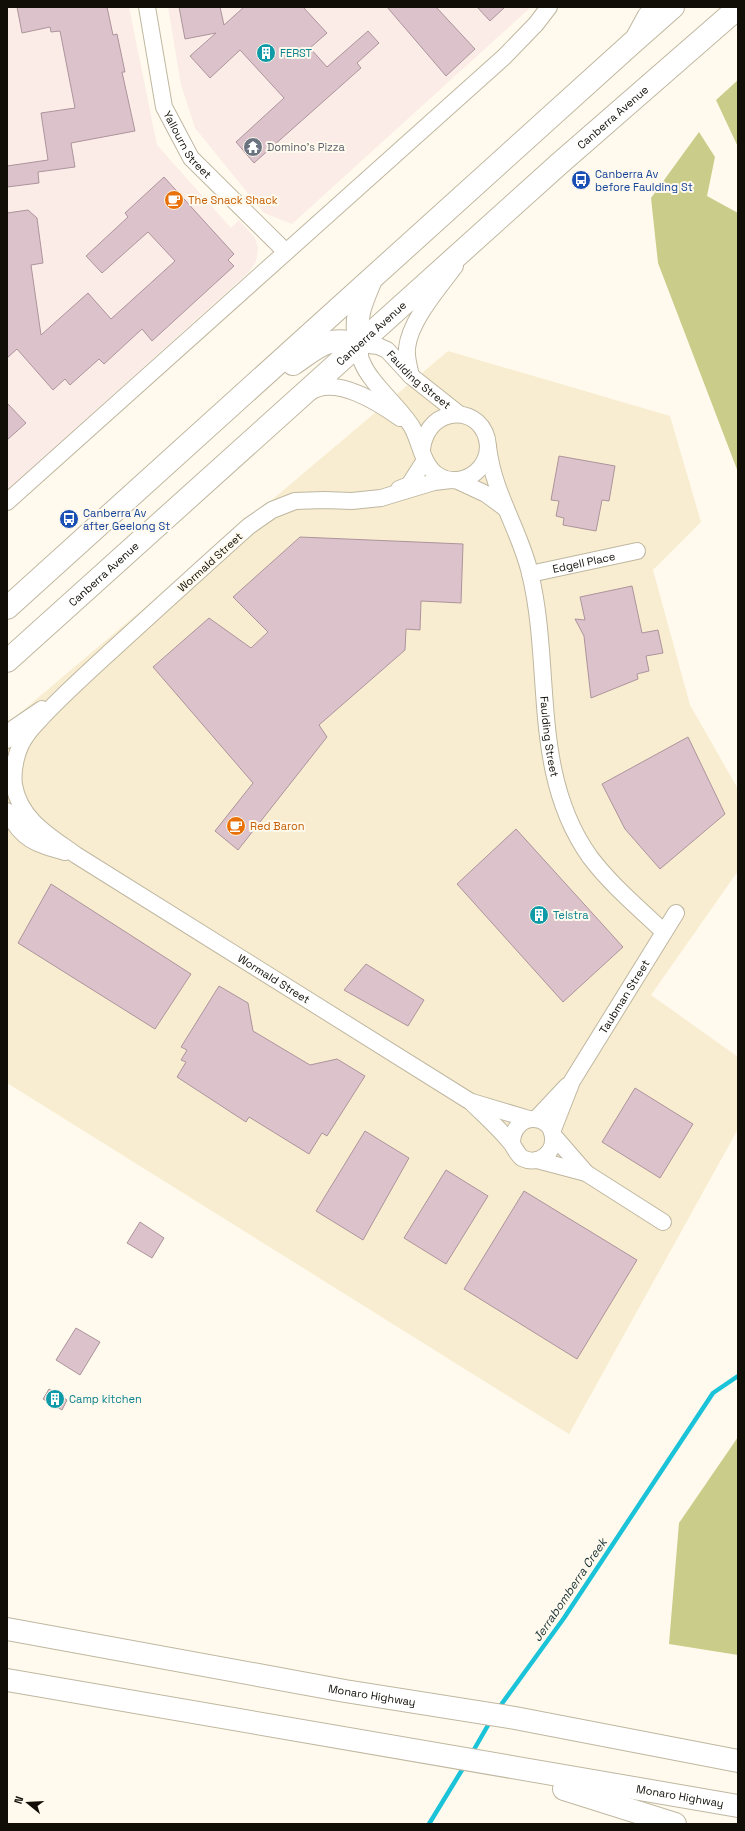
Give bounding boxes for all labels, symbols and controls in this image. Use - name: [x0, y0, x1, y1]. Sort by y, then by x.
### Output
- building icon: FERST: [255, 42, 277, 64]
- place label: FERST: [280, 46, 312, 60]
- street label: Canberra Avenue: [574, 82, 651, 152]
- street label: Yallourn Street: [160, 108, 214, 181]
- temple icon: Domino's Pizza: [242, 136, 264, 158]
- place label: Domino's Pizza: [267, 140, 346, 154]
- place label: Canberra Av before Faulding St: [595, 167, 693, 194]
- bus stop icon: Canberra Av before Faulding St: [570, 169, 592, 191]
- cafe icon: The Snack Shack: [163, 189, 185, 211]
- place label: The Snack Shack: [188, 193, 278, 207]
- street label: Canberra Avenue: [333, 298, 409, 368]
- street label: Faulding Street: [384, 347, 454, 412]
- place label: Canberra Av after Geelong St: [83, 506, 170, 533]
- bus stop icon: Canberra Av after Geelong St: [58, 508, 80, 530]
- street label: Wormald Street: [175, 529, 245, 595]
- street label: Canberra Avenue: [66, 539, 142, 609]
- street label: Edgell Place: [551, 549, 616, 576]
- street label: Faulding Street: [537, 696, 562, 778]
- cafe icon: Red Baron: [225, 815, 247, 837]
- place label: Red Baron: [250, 819, 304, 833]
- building icon: Telstra: [528, 904, 550, 926]
- place label: Telstra: [553, 908, 589, 922]
- street label: Wormald Street: [235, 951, 313, 1007]
- street label: Taubman Street: [596, 957, 652, 1036]
- building icon: Camp kitchen: [44, 1388, 66, 1410]
- place label: Camp kitchen: [69, 1392, 142, 1406]
- water label: Jerrabomberra Creek: [529, 1534, 611, 1645]
- street label: Monaro Highway: [327, 1681, 417, 1709]
- street label: Monaro Highway: [635, 1782, 725, 1810]
- north arrow: [8, 1783, 48, 1823]
- text: N: [11, 1794, 26, 1806]

